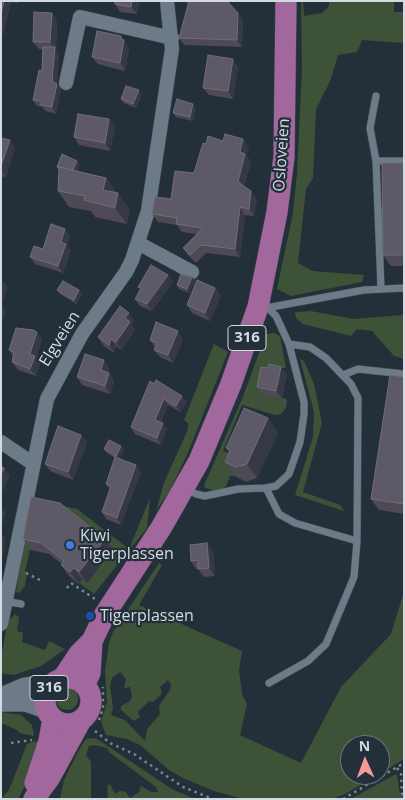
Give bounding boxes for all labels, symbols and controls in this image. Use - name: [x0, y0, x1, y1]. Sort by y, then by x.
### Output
- street label: Osloveien: [270, 118, 294, 192]
- street label: Elgveien: [36, 308, 84, 370]
- road number: 316: [228, 326, 266, 350]
- place label: Kiwi Tigerplassen: [80, 526, 174, 564]
- marker: Kiwi Tigerplassen: [64, 539, 76, 551]
- place label: Tigerplassen: [100, 606, 194, 626]
- marker: Tigerplassen: [84, 610, 96, 622]
- road number: 316: [30, 676, 68, 700]
- north arrow: [340, 735, 390, 785]
- text: N: [358, 736, 371, 755]

